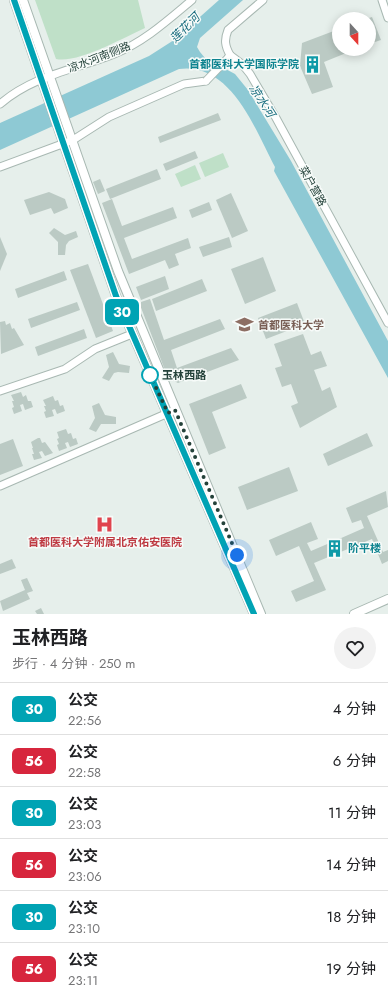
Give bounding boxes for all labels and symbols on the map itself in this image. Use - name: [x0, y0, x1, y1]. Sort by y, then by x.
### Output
- water label: 莲花河: [166, 7, 206, 47]
- north arrow: [332, 12, 376, 56]
- street label: 凉水河南侧路: [65, 38, 133, 76]
- building icon: 首都医科大学国际学院: [302, 54, 322, 74]
- place label: 首都医科大学国际学院: [189, 56, 299, 72]
- water label: 凉水河: [245, 81, 280, 123]
- street label: 菜户营路: [295, 163, 331, 209]
- line badge: 30: [104, 299, 140, 325]
- school or university icon: 首都医科大学: [235, 315, 255, 335]
- place label: 首都医科大学: [258, 317, 324, 333]
- marker: 玉林西路: [141, 366, 159, 384]
- place label: 玉林西路: [162, 367, 207, 383]
- hospital icon: 首都医科大学附属北京佑安医院: [95, 514, 115, 534]
- place label: 首都医科大学附属北京佑安医院: [28, 534, 182, 550]
- building icon: 阶平楼: [325, 538, 345, 558]
- place label: 阶平楼: [348, 540, 381, 556]
- your location: [227, 545, 247, 565]

